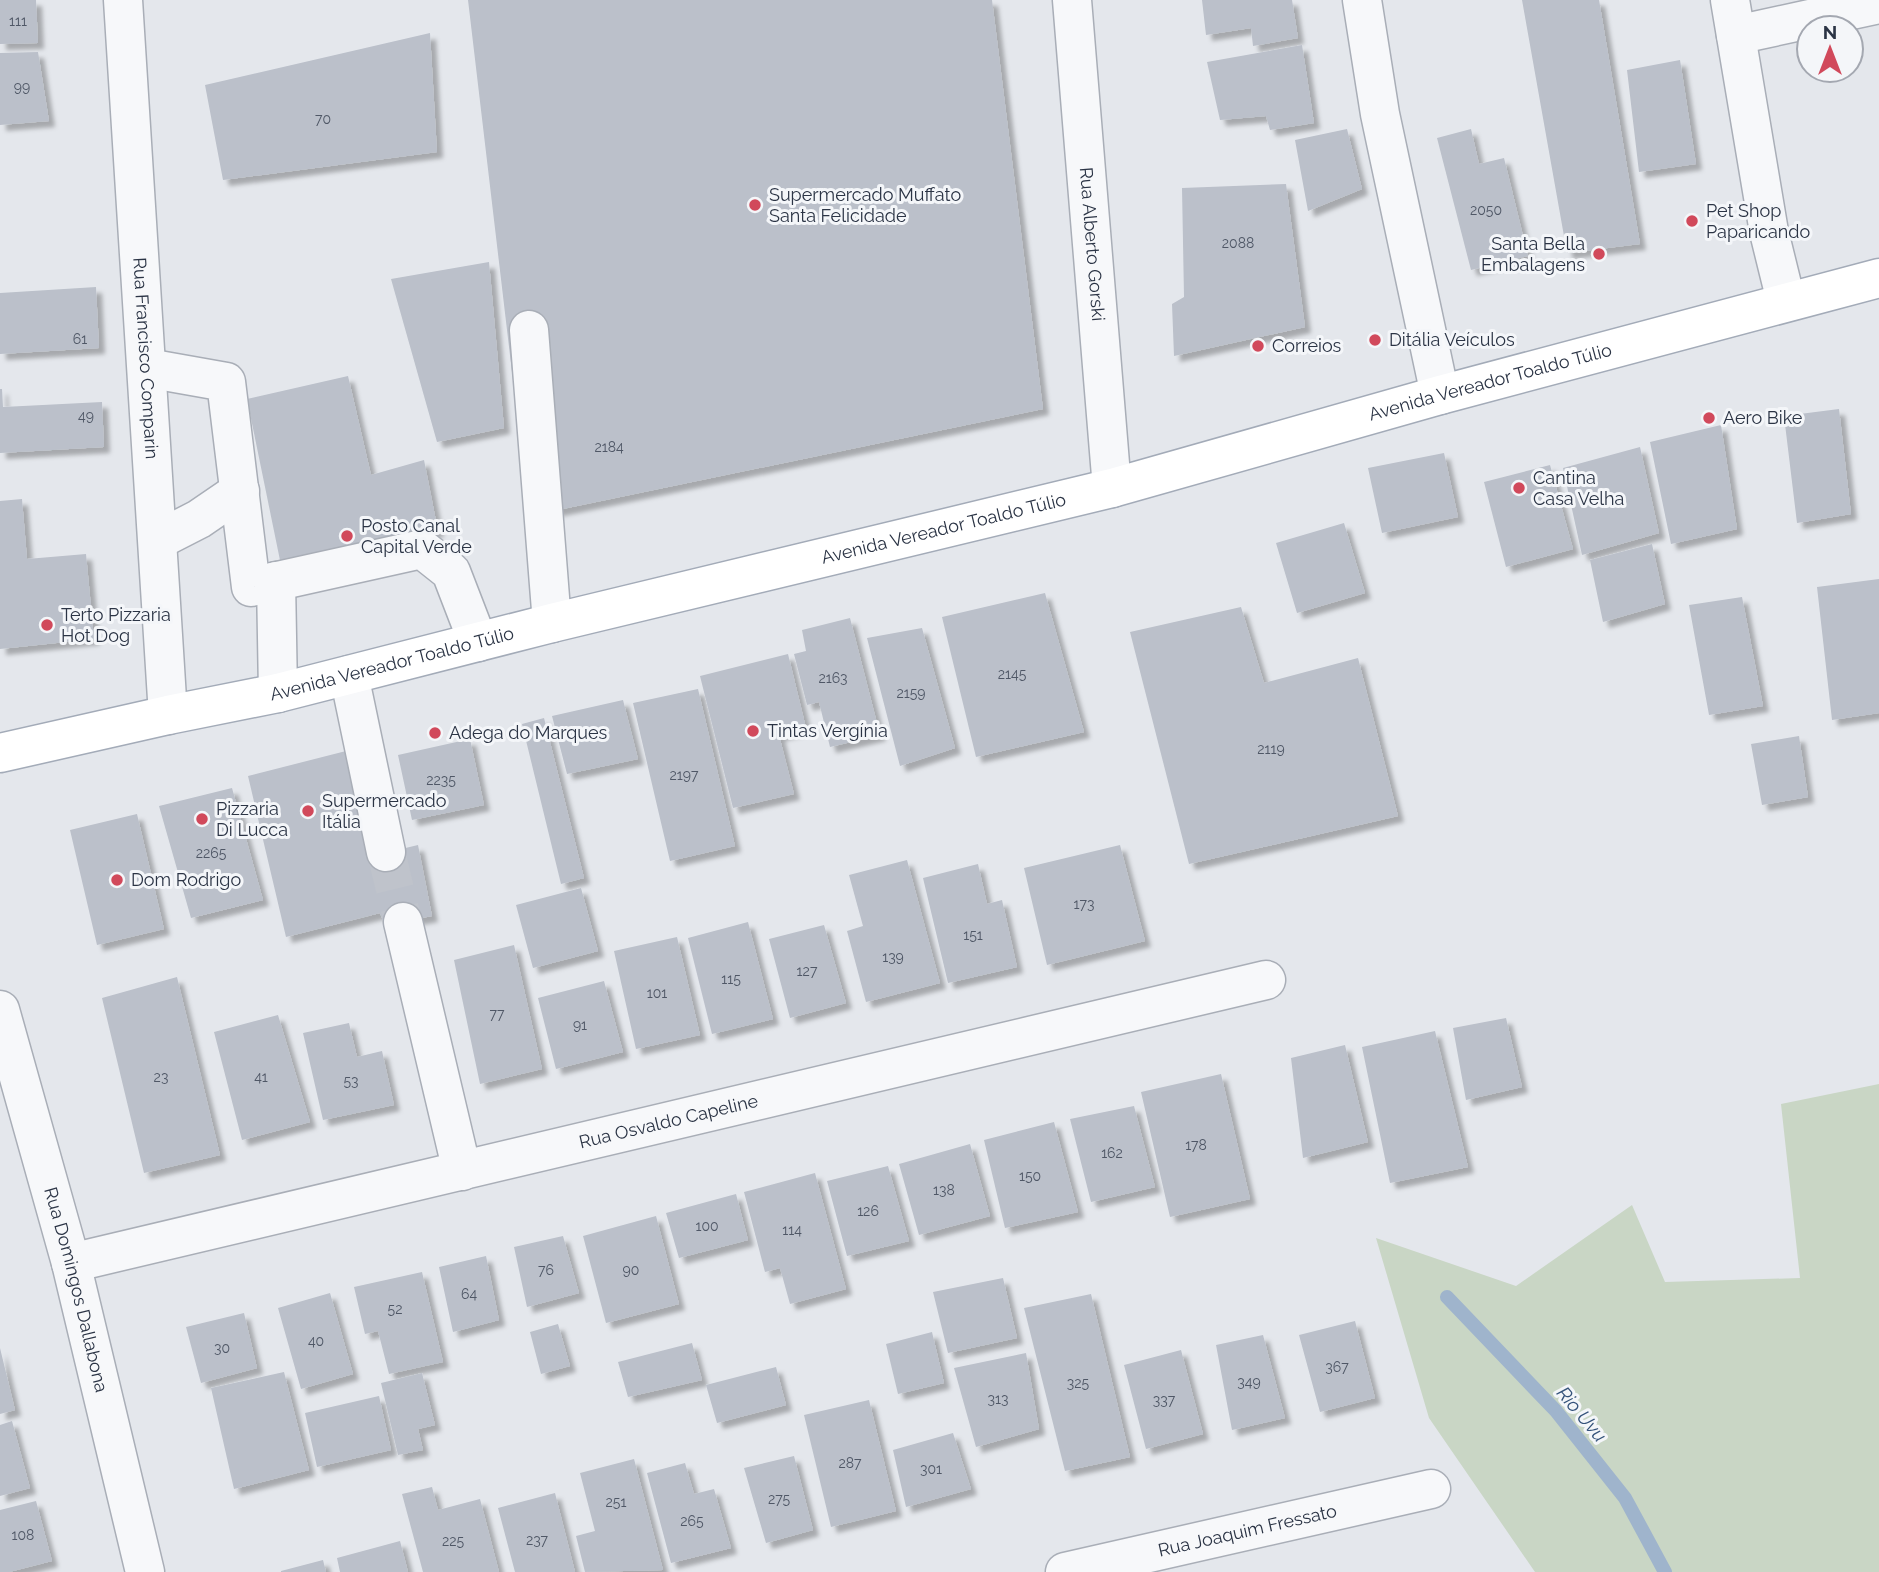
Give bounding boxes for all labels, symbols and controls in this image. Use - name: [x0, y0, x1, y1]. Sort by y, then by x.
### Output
- house number: 111: [9, 13, 27, 29]
- north arrow: [1795, 14, 1865, 84]
- text: N: [1823, 21, 1837, 43]
- house number: 99: [14, 79, 30, 95]
- house number: 70: [315, 111, 331, 127]
- street label: Rua Alberto Gorski: [1076, 166, 1109, 322]
- place label: Supermercado Muffato Santa Felicidade: [769, 184, 961, 226]
- marker: Supermercado Muffato Santa Felicidade: [747, 197, 763, 213]
- place label: Pet Shop Paparicando: [1706, 200, 1810, 242]
- house number: 2050: [1470, 202, 1502, 218]
- marker: Pet Shop Paparicando: [1684, 213, 1700, 229]
- place label: Santa Bella Embalagens: [1481, 233, 1585, 275]
- house number: 2088: [1222, 235, 1254, 251]
- marker: Santa Bella Embalagens: [1591, 246, 1607, 262]
- street label: Rua Francisco Comparin: [129, 257, 163, 460]
- place label: Ditália Veículos: [1389, 329, 1515, 350]
- house number: 61: [73, 331, 87, 347]
- marker: Ditália Veículos: [1367, 332, 1383, 348]
- place label: Correios: [1272, 335, 1342, 356]
- marker: Correios: [1250, 338, 1266, 354]
- street label: Avenida Vereador Toaldo Túlio: [1366, 339, 1614, 425]
- place label: Aero Bike: [1723, 407, 1803, 428]
- house number: 49: [78, 408, 94, 424]
- marker: Aero Bike: [1701, 410, 1717, 426]
- house number: 2184: [594, 439, 624, 455]
- place label: Cantina Casa Velha: [1533, 467, 1624, 509]
- marker: Cantina Casa Velha: [1511, 480, 1527, 496]
- street label: Avenida Vereador Toaldo Túlio: [819, 488, 1068, 568]
- place label: Posto Canal Capital Verde: [361, 515, 472, 557]
- marker: Posto Canal Capital Verde: [339, 528, 355, 544]
- place label: Terto Pizzaria Hot Dog: [61, 604, 171, 646]
- marker: Terto Pizzaria Hot Dog: [39, 617, 55, 633]
- street label: Avenida Vereador Toaldo Túlio: [268, 622, 516, 704]
- house number: 2145: [998, 666, 1027, 682]
- house number: 2163: [818, 670, 848, 686]
- house number: 2159: [896, 685, 926, 701]
- place label: Tintas Vergínia: [767, 720, 888, 741]
- place label: Adega do Marques: [449, 722, 608, 743]
- marker: Tintas Vergínia: [745, 723, 761, 739]
- marker: Adega do Marques: [427, 725, 443, 741]
- house number: 2119: [1257, 741, 1285, 757]
- house number: 2197: [670, 767, 699, 783]
- house number: 2235: [426, 772, 456, 788]
- place label: Supermercado Itália: [322, 790, 447, 832]
- place label: Pizzaria Di Lucca: [216, 798, 288, 840]
- marker: Supermercado Itália: [300, 803, 316, 819]
- marker: Pizzaria Di Lucca: [194, 811, 210, 827]
- house number: 2265: [196, 845, 227, 861]
- place label: Dom Rodrigo: [131, 869, 241, 890]
- marker: Dom Rodrigo: [109, 872, 125, 888]
- house number: 173: [1074, 896, 1094, 912]
- house number: 151: [963, 927, 983, 943]
- house number: 139: [882, 949, 904, 965]
- house number: 127: [797, 963, 818, 979]
- house number: 115: [721, 971, 741, 987]
- house number: 101: [647, 985, 667, 1001]
- house number: 77: [490, 1006, 505, 1022]
- house number: 91: [573, 1017, 587, 1033]
- house number: 23: [154, 1069, 168, 1085]
- house number: 41: [254, 1069, 268, 1085]
- house number: 53: [343, 1073, 359, 1089]
- street label: Rua Osvaldo Capeline: [577, 1090, 760, 1152]
- house number: 178: [1185, 1137, 1207, 1153]
- house number: 162: [1101, 1145, 1123, 1161]
- house number: 150: [1019, 1168, 1041, 1184]
- house number: 138: [933, 1182, 955, 1198]
- street label: Rua Domingos Dallabona: [40, 1185, 113, 1394]
- house number: 126: [857, 1203, 879, 1219]
- house number: 100: [695, 1218, 719, 1234]
- house number: 114: [782, 1222, 802, 1238]
- house number: 76: [538, 1262, 554, 1278]
- house number: 90: [623, 1262, 639, 1278]
- house number: 64: [461, 1286, 477, 1302]
- house number: 52: [388, 1301, 402, 1317]
- house number: 40: [308, 1333, 324, 1349]
- house number: 30: [214, 1340, 230, 1356]
- house number: 367: [1325, 1359, 1349, 1375]
- house number: 349: [1237, 1374, 1261, 1390]
- house number: 325: [1067, 1375, 1090, 1391]
- water label: Rio Uvu: [1553, 1382, 1612, 1446]
- house number: 313: [988, 1391, 1008, 1407]
- house number: 337: [1153, 1392, 1176, 1408]
- house number: 287: [838, 1455, 862, 1471]
- house number: 301: [920, 1461, 942, 1477]
- house number: 275: [768, 1491, 790, 1507]
- house number: 251: [606, 1494, 626, 1510]
- street label: Rua Joaquim Fressato: [1156, 1500, 1339, 1561]
- house number: 265: [680, 1513, 704, 1529]
- house number: 108: [12, 1527, 34, 1543]
- house number: 237: [526, 1532, 549, 1548]
- house number: 225: [442, 1533, 464, 1549]

